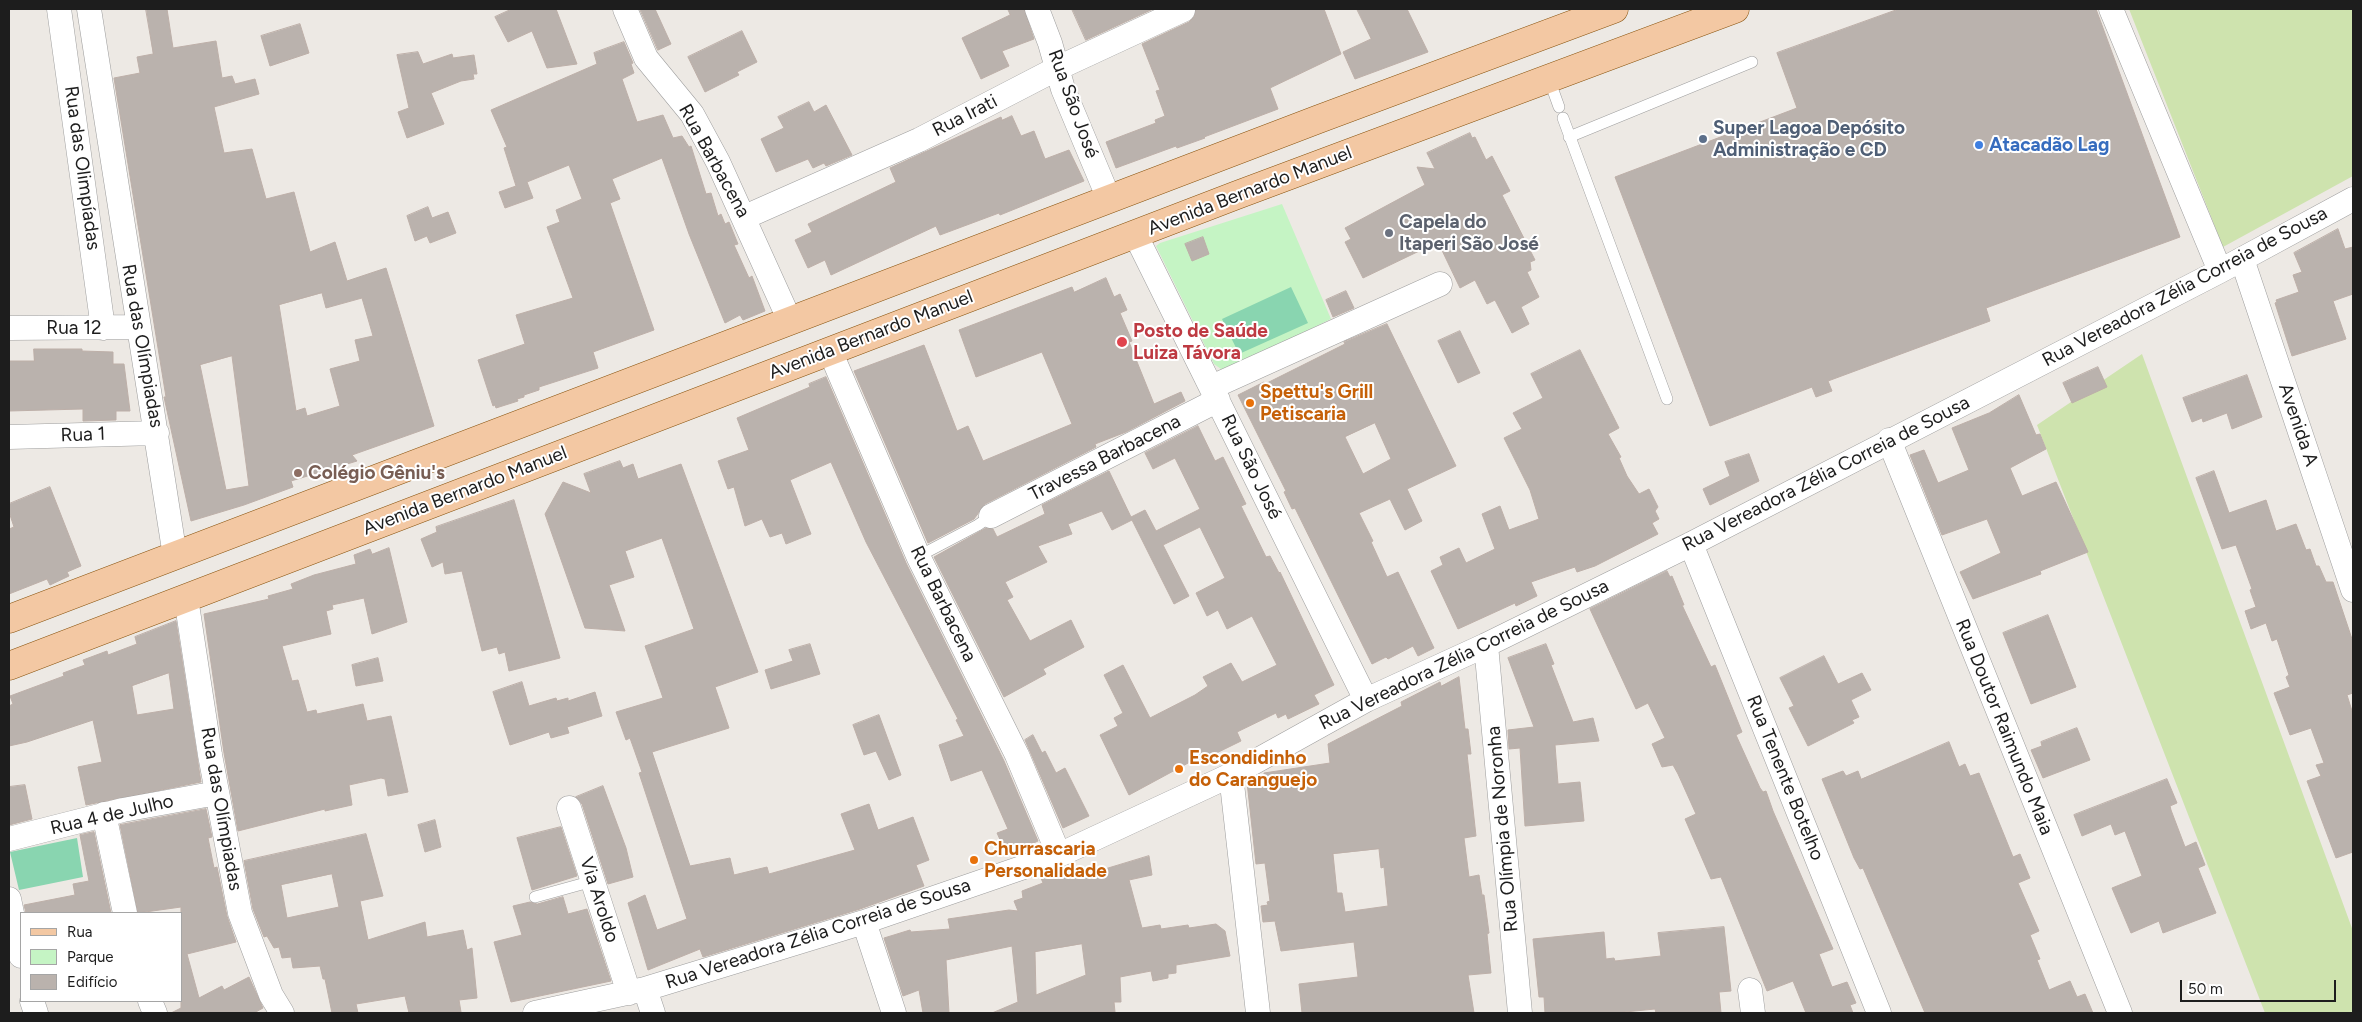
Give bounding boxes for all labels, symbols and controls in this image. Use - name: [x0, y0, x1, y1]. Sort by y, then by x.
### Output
- street label: Rua São José: [1043, 47, 1103, 161]
- street label: Rua das Olimpíadas: [59, 84, 105, 252]
- street label: Rua Irati: [929, 90, 1001, 142]
- street label: Rua Barbacena: [673, 100, 755, 222]
- place label: Super Lagoa Depósito Administração e CD: [1713, 117, 1905, 161]
- marker: Super Lagoa Depósito Administração e CD: [1697, 133, 1709, 145]
- place label: Atacadão Lag: [1989, 134, 2109, 156]
- marker: Atacadão Lag: [1973, 139, 1985, 151]
- street label: Avenida Bernardo Manuel: [1145, 142, 1355, 240]
- street label: Rua Vereadora Zélia Correia de Sousa: [2039, 202, 2331, 372]
- place label: Capela do Itaperi São José: [1399, 211, 1539, 255]
- marker: Capela do Itaperi São José: [1383, 227, 1395, 239]
- street label: Rua das Olímpiadas: [116, 262, 168, 430]
- street label: Avenida Bernardo Manuel: [766, 286, 976, 384]
- street label: Rua 12: [46, 317, 102, 339]
- place label: Posto de Saúde Luiza Távora: [1133, 320, 1268, 364]
- marker: Posto de Saúde Luiza Távora: [1115, 335, 1129, 349]
- place label: Spettu's Grill Petiscaria: [1260, 381, 1373, 425]
- street label: Avenida A: [2273, 381, 2323, 469]
- street label: Rua Vereadora Zélia Correia de Sousa: [1679, 391, 1973, 557]
- marker: Spettu's Grill Petiscaria: [1244, 397, 1256, 409]
- street label: Travessa Barbacena: [1025, 410, 1185, 506]
- street label: Rua São José: [1216, 411, 1286, 523]
- street label: Rua 1: [60, 423, 106, 447]
- street label: Avenida Bernardo Manuel: [360, 442, 570, 540]
- place label: Colégio Gêniu's: [308, 462, 445, 484]
- marker: Colégio Gêniu's: [292, 467, 304, 479]
- street label: Rua Barbacena: [905, 542, 981, 666]
- street label: Rua Vereadora Zélia Correia de Sousa: [1315, 575, 1613, 735]
- street label: Rua Doutor Raimundo Maia: [1950, 616, 2058, 838]
- street label: Rua Tenente Botelho: [1741, 692, 1829, 864]
- street label: Rua das Olímpiadas: [195, 725, 247, 893]
- street label: Rua Olímpia de Noronha: [1483, 725, 1523, 933]
- place label: Escondidinho do Caranguejo: [1189, 747, 1317, 791]
- marker: Escondidinho do Caranguejo: [1173, 763, 1185, 775]
- street label: Rua 4 de Julho: [48, 790, 176, 840]
- place label: Churrascaria Personalidade: [984, 838, 1107, 882]
- street label: Via Aroldo: [574, 854, 624, 946]
- marker: Churrascaria Personalidade: [968, 854, 980, 866]
- street label: Rua Vereadora Zélia Correia de Sousa: [663, 874, 973, 994]
- legend: [20, 912, 182, 1002]
- text: Rua: [67, 923, 92, 941]
- text: Parque: [67, 948, 114, 966]
- scale bar: [2182, 970, 2338, 1002]
- text: Edifício: [67, 973, 117, 991]
- text: 50 m: [2188, 980, 2223, 998]

